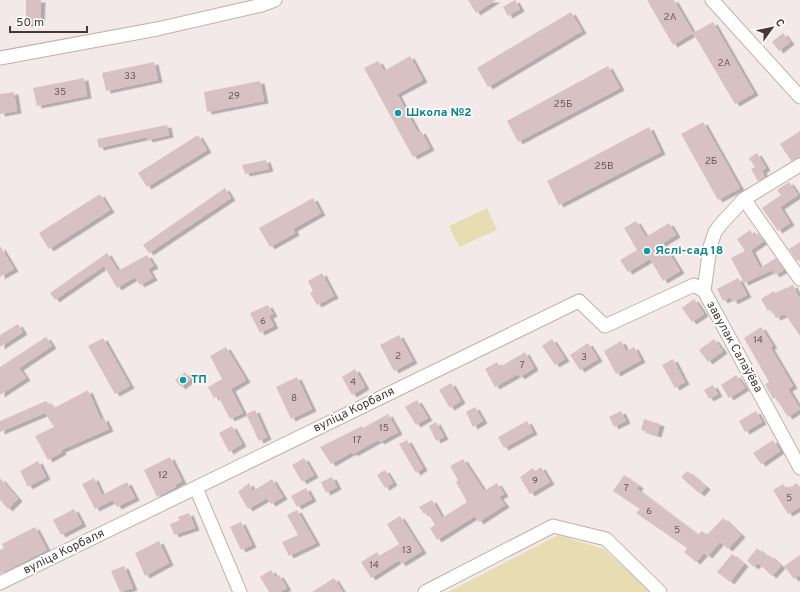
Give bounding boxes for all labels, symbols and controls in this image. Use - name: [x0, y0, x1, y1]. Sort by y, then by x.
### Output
- scale bar: [10, 8, 87, 34]
- north arrow: [752, 8, 792, 48]
- house number: 2А: [664, 11, 677, 24]
- text: 50 m: [16, 15, 44, 31]
- text: С: [772, 16, 787, 30]
- house number: 2А: [718, 57, 731, 70]
- house number: 33: [124, 70, 136, 83]
- house number: 35: [54, 86, 66, 99]
- house number: 29: [228, 90, 240, 103]
- house number: 25Б: [554, 98, 572, 111]
- place label: Школа №2: [406, 105, 472, 121]
- marker: Школа №2: [393, 108, 403, 118]
- house number: 2Б: [705, 155, 717, 168]
- house number: 25В: [595, 160, 613, 173]
- place label: Яслі-сад 18: [655, 243, 723, 259]
- marker: Яслі-сад 18: [642, 246, 652, 256]
- street label: завулак Салаўёва: [702, 298, 766, 396]
- house number: 6: [260, 315, 266, 328]
- house number: 14: [753, 334, 763, 347]
- house number: 2: [395, 350, 401, 363]
- house number: 3: [581, 351, 587, 364]
- house number: 7: [519, 359, 525, 372]
- place label: ТП: [191, 372, 207, 388]
- marker: ТП: [178, 375, 188, 385]
- house number: 4: [350, 376, 356, 389]
- street label: вуліца Корбаля: [311, 383, 397, 437]
- house number: 8: [291, 392, 297, 405]
- house number: 15: [379, 422, 389, 435]
- house number: 17: [353, 434, 361, 447]
- house number: 12: [158, 469, 168, 482]
- house number: 9: [532, 475, 538, 488]
- house number: 7: [623, 482, 629, 495]
- house number: 5: [786, 492, 792, 505]
- house number: 6: [646, 505, 652, 518]
- house number: 5: [674, 524, 680, 537]
- street label: вуліца Корбаля: [21, 525, 107, 579]
- house number: 13: [402, 544, 412, 557]
- house number: 14: [369, 559, 379, 572]

